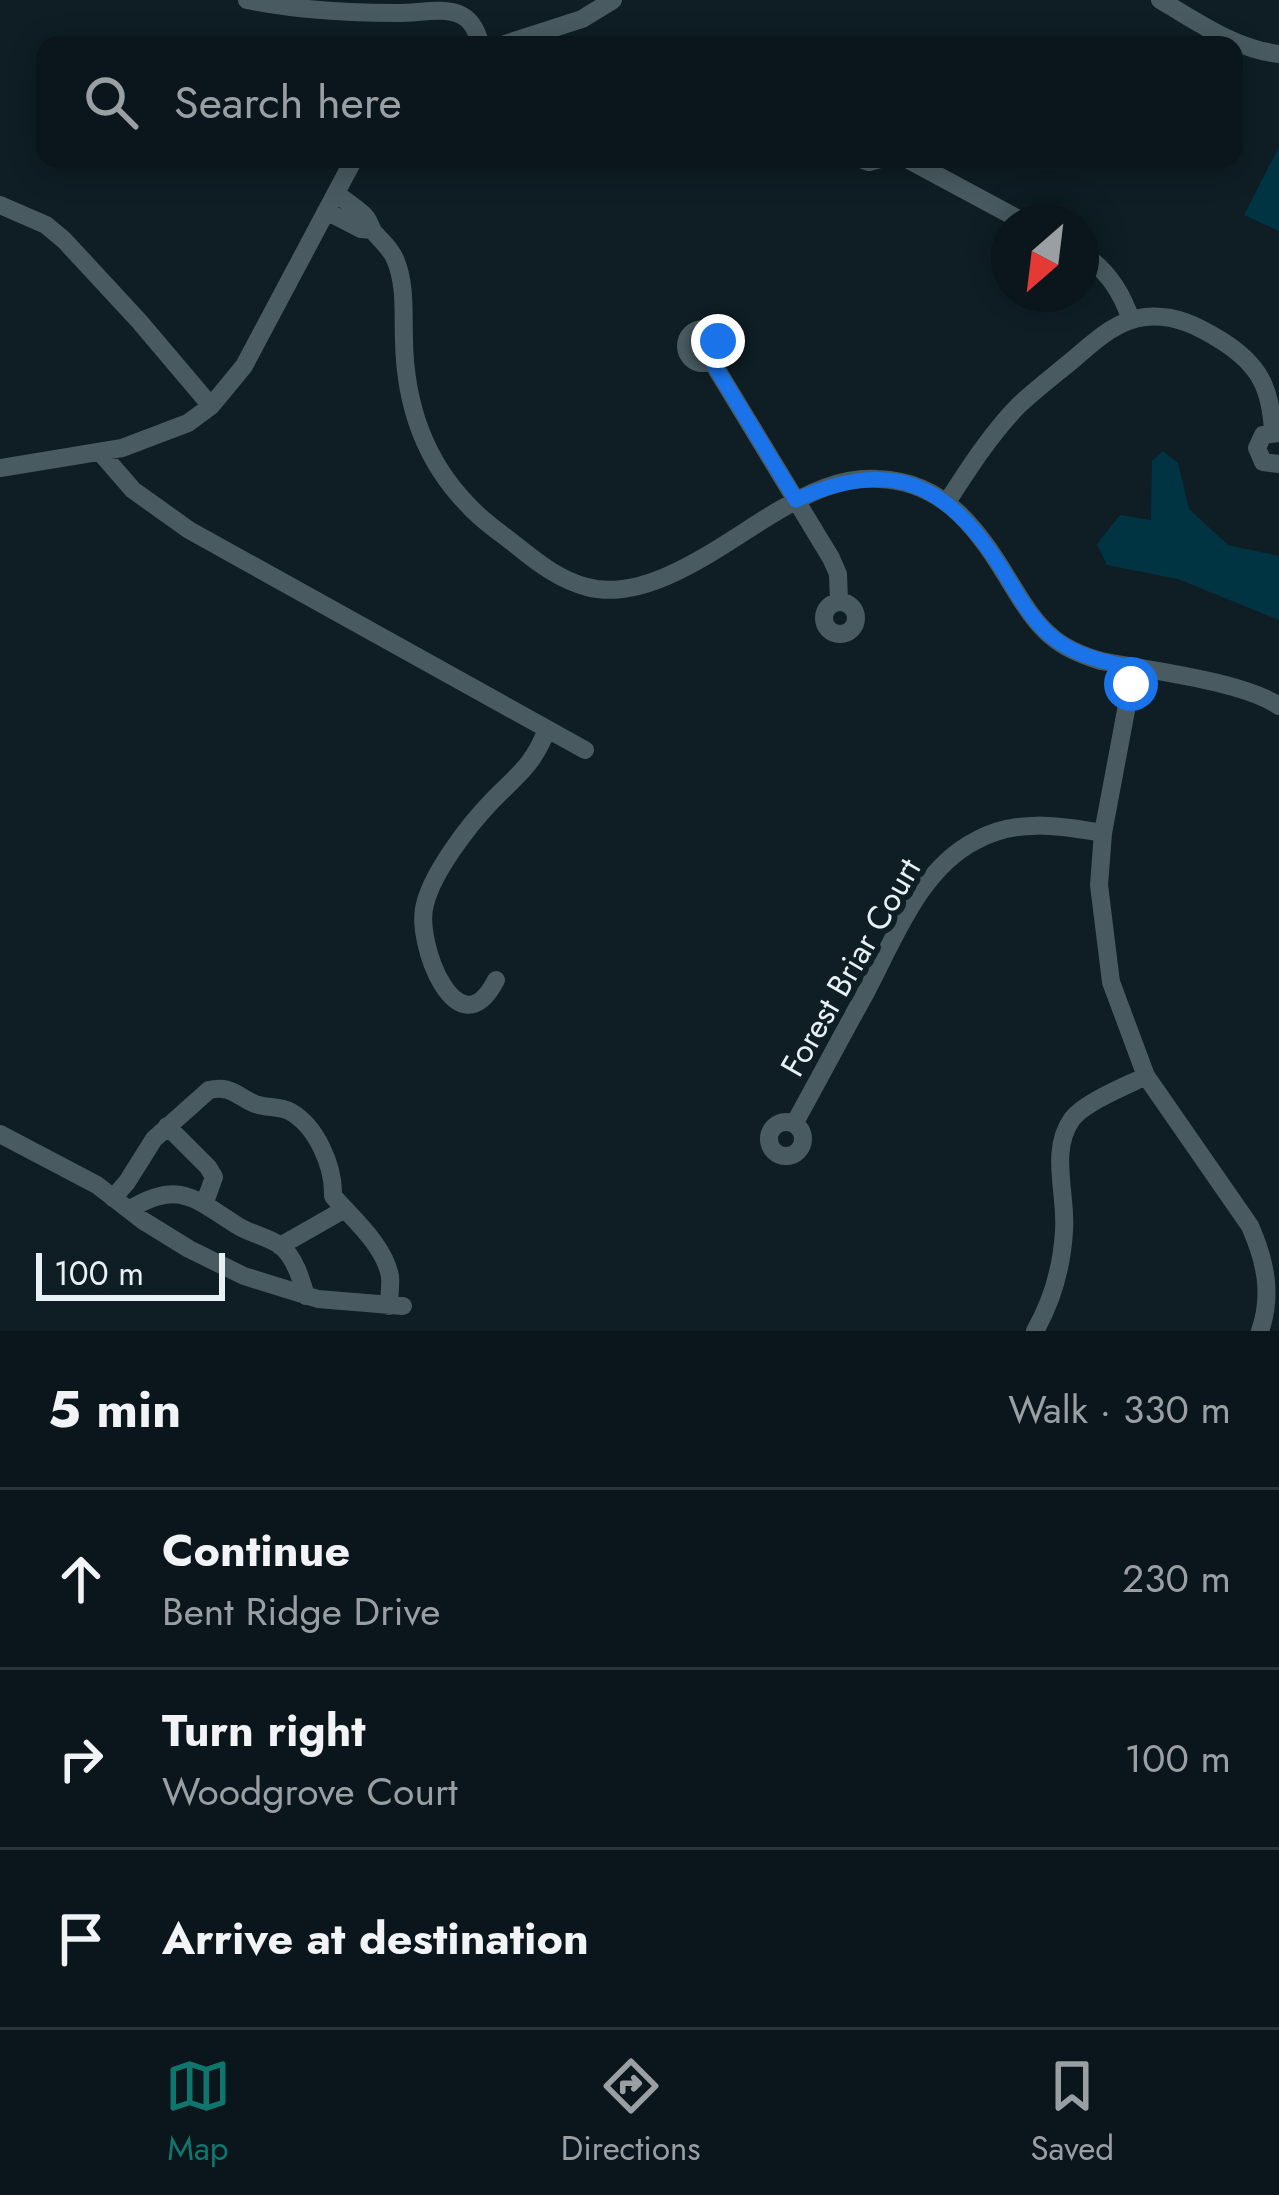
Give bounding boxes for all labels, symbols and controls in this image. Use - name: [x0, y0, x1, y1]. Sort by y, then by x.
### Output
- search box: [36, 36, 1243, 168]
- icon: search: [78, 69, 144, 135]
- text: Search here: [174, 70, 402, 135]
- north arrow: [991, 204, 1099, 312]
- route end: [691, 314, 745, 368]
- route start: [1104, 657, 1158, 711]
- street label: Forest Briar Court: [769, 849, 932, 1085]
- scale bar: [36, 1247, 225, 1300]
- text: 100 m: [54, 1250, 144, 1297]
- text: 5 min: [48, 1372, 181, 1446]
- text: Walk · 330 m: [1008, 1381, 1231, 1438]
- text: Continue: [162, 1518, 350, 1583]
- icon: ahead: [48, 1546, 114, 1612]
- text: 230 m: [1122, 1550, 1231, 1607]
- text: Bent Ridge Drive: [162, 1583, 440, 1640]
- text: Turn right: [162, 1698, 366, 1763]
- icon: right: [48, 1726, 114, 1792]
- text: 100 m: [1125, 1730, 1231, 1787]
- text: Woodgrove Court: [162, 1763, 458, 1820]
- icon: arrive: [48, 1906, 114, 1972]
- text: Arrive at destination: [162, 1906, 589, 1971]
- tab: Map: [165, 2053, 231, 2172]
- tab: Directions: [561, 2053, 701, 2172]
- tab: Saved: [1030, 2053, 1114, 2172]

